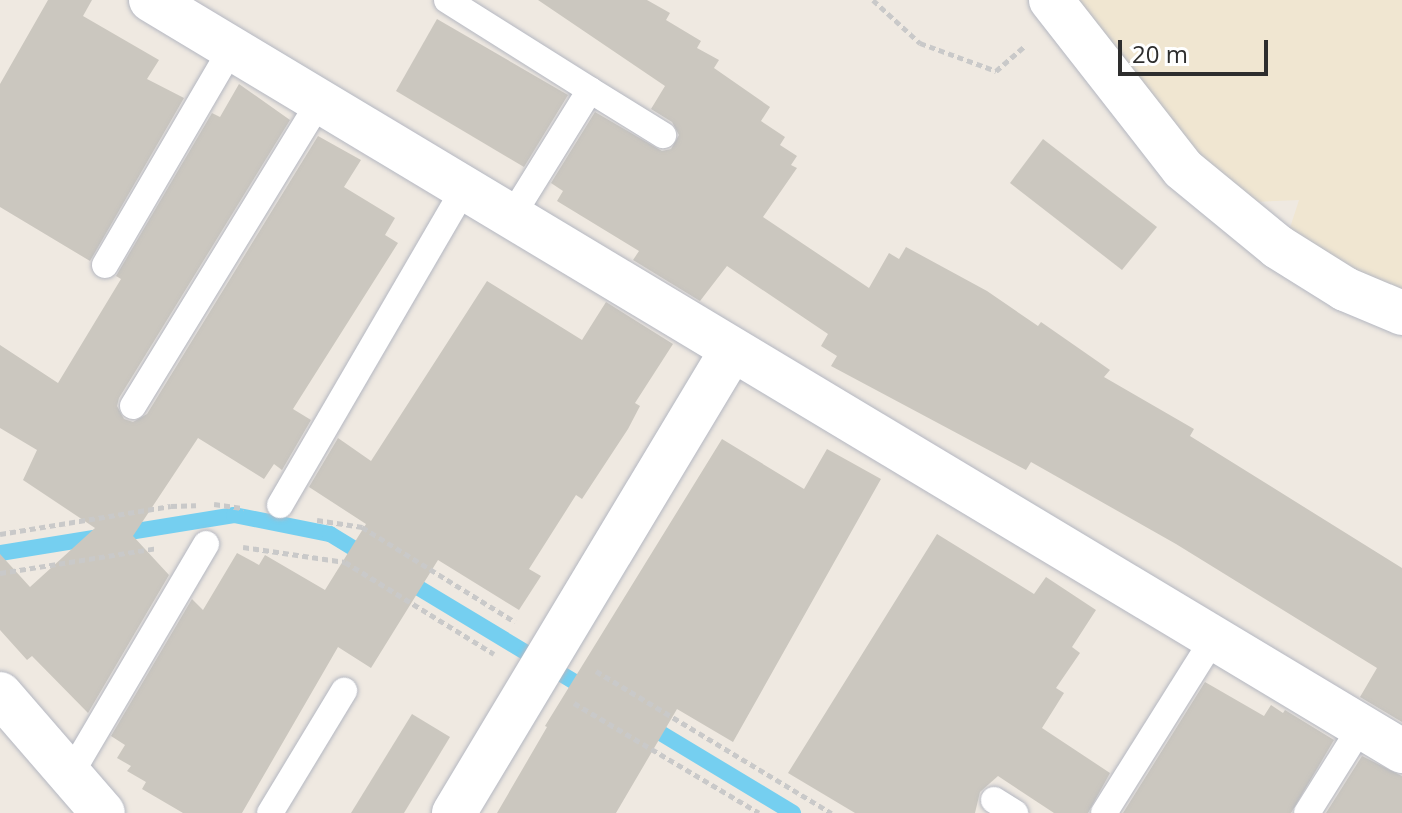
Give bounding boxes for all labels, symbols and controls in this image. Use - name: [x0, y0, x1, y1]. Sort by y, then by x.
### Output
- scale bar: [1122, 24, 1272, 74]
- text: 20 m: [1132, 37, 1188, 70]

